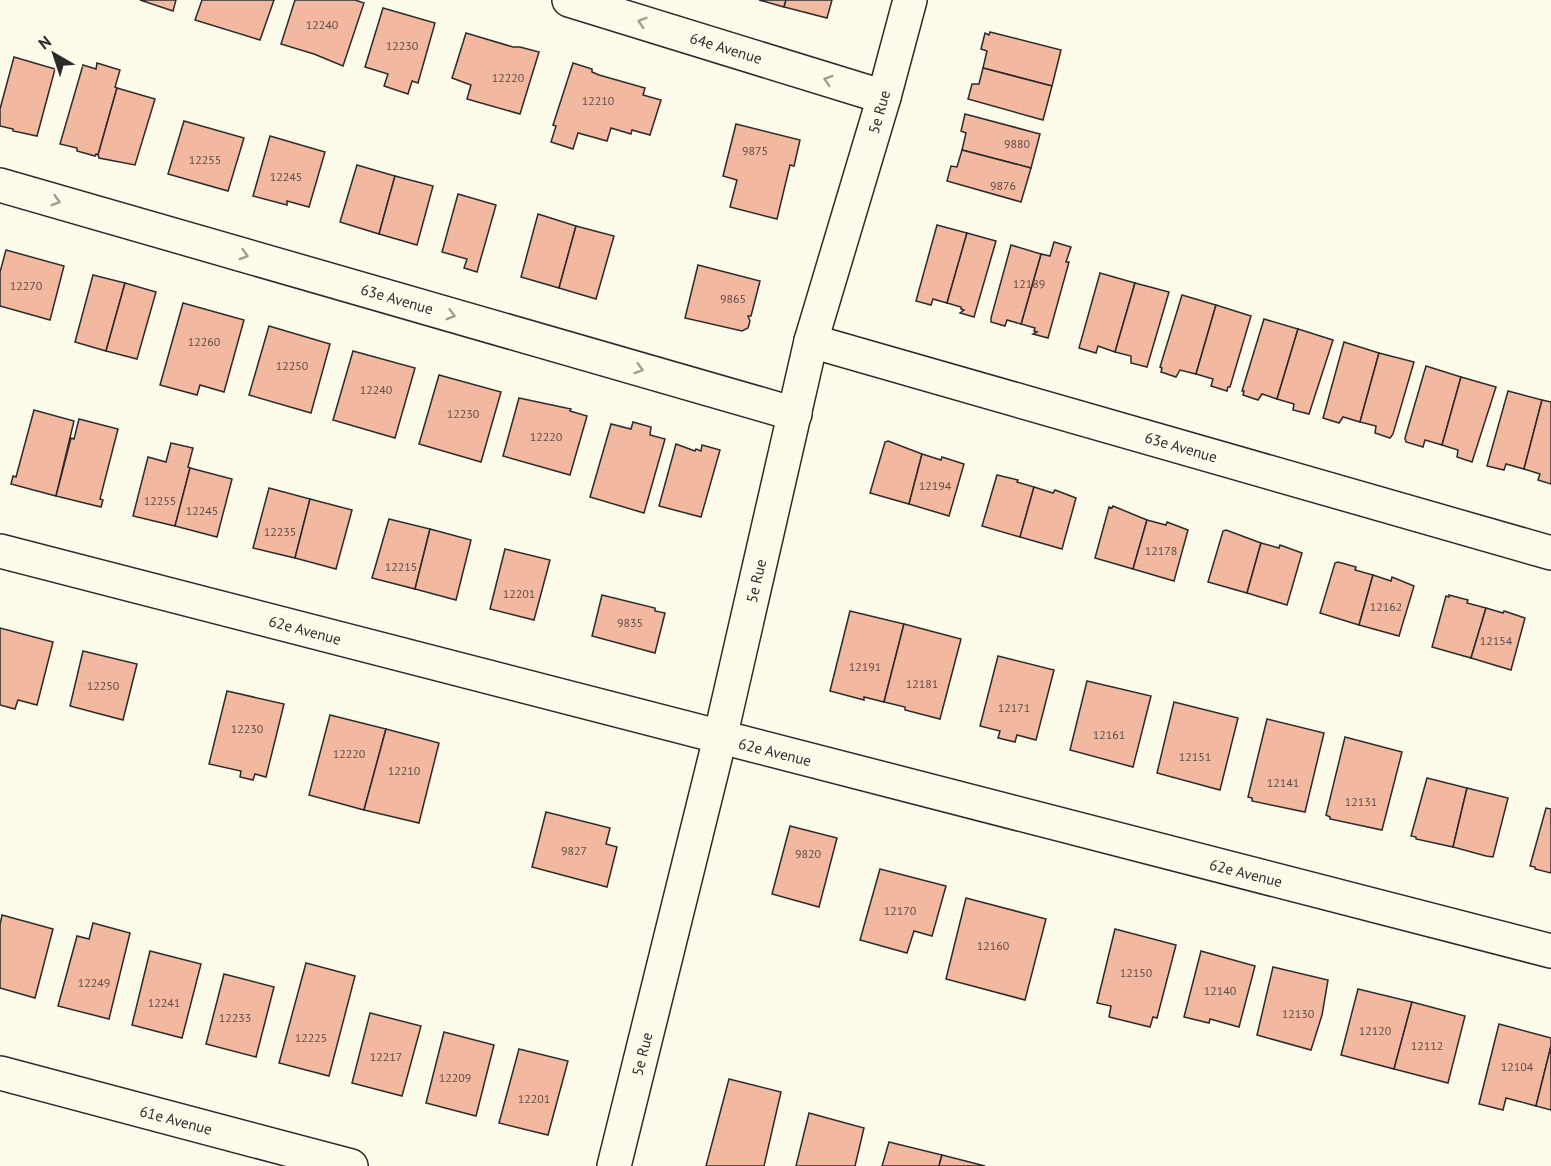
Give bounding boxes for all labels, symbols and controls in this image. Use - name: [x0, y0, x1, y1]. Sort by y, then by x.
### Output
- house number: 12240: [306, 17, 339, 32]
- one-way arrow: [637, 17, 648, 29]
- north arrow: [24, 24, 84, 84]
- street label: 64e Avenue: [688, 28, 764, 68]
- text: N: [34, 31, 55, 53]
- house number: 12230: [386, 38, 419, 53]
- house number: 12220: [492, 70, 525, 85]
- one-way arrow: [823, 75, 834, 87]
- street label: 5e Rue: [864, 88, 894, 136]
- house number: 12210: [582, 93, 615, 108]
- house number: 9880: [1004, 136, 1031, 151]
- house number: 9875: [742, 143, 768, 158]
- house number: 12255: [189, 152, 221, 167]
- house number: 12245: [270, 169, 302, 184]
- house number: 9876: [990, 178, 1016, 193]
- one-way arrow: [51, 194, 61, 207]
- one-way arrow: [238, 248, 249, 260]
- house number: 12189: [1013, 276, 1045, 291]
- house number: 12270: [10, 278, 43, 293]
- street label: 63e Avenue: [359, 280, 435, 318]
- house number: 9865: [720, 291, 746, 306]
- one-way arrow: [445, 308, 456, 320]
- house number: 12260: [188, 334, 221, 349]
- house number: 12250: [276, 358, 309, 373]
- one-way arrow: [633, 362, 644, 374]
- house number: 12240: [360, 382, 393, 397]
- house number: 12230: [447, 406, 480, 421]
- street label: 63e Avenue: [1143, 428, 1219, 466]
- house number: 12220: [530, 429, 563, 444]
- house number: 12194: [919, 478, 952, 493]
- house number: 12255: [144, 493, 176, 508]
- house number: 12245: [186, 503, 218, 518]
- house number: 12235: [264, 524, 296, 539]
- house number: 12178: [1145, 543, 1177, 558]
- street label: 5e Rue: [742, 557, 770, 605]
- house number: 12215: [385, 559, 417, 574]
- house number: 12201: [503, 586, 535, 601]
- house number: 12162: [1370, 599, 1402, 614]
- street label: 62e Avenue: [267, 611, 343, 649]
- house number: 9835: [617, 615, 643, 630]
- house number: 12154: [1480, 633, 1513, 648]
- house number: 12191: [849, 659, 881, 674]
- house number: 12181: [906, 676, 938, 691]
- house number: 12250: [87, 678, 120, 693]
- house number: 12171: [998, 700, 1030, 715]
- house number: 12230: [231, 721, 264, 736]
- house number: 12161: [1093, 727, 1125, 742]
- street label: 62e Avenue: [737, 734, 813, 770]
- house number: 12220: [333, 746, 366, 761]
- house number: 12151: [1179, 749, 1211, 764]
- house number: 12210: [388, 763, 421, 778]
- house number: 12141: [1267, 775, 1299, 790]
- house number: 12131: [1345, 794, 1377, 809]
- house number: 9827: [561, 843, 587, 858]
- house number: 9820: [795, 846, 822, 861]
- street label: 62e Avenue: [1208, 855, 1284, 891]
- house number: 12170: [884, 903, 917, 918]
- house number: 12160: [977, 938, 1010, 953]
- house number: 12150: [1120, 965, 1153, 980]
- house number: 12249: [78, 975, 110, 990]
- house number: 12140: [1204, 983, 1237, 998]
- house number: 12241: [148, 995, 180, 1010]
- house number: 12130: [1282, 1006, 1315, 1021]
- house number: 12233: [219, 1010, 251, 1025]
- house number: 12120: [1359, 1023, 1392, 1038]
- house number: 12225: [295, 1030, 327, 1045]
- street label: 5e Rue: [627, 1030, 657, 1078]
- house number: 12112: [1411, 1038, 1443, 1053]
- house number: 12217: [370, 1049, 402, 1064]
- house number: 12104: [1501, 1059, 1534, 1074]
- house number: 12209: [439, 1070, 471, 1085]
- house number: 12201: [518, 1091, 550, 1106]
- street label: 61e Avenue: [138, 1101, 214, 1139]

